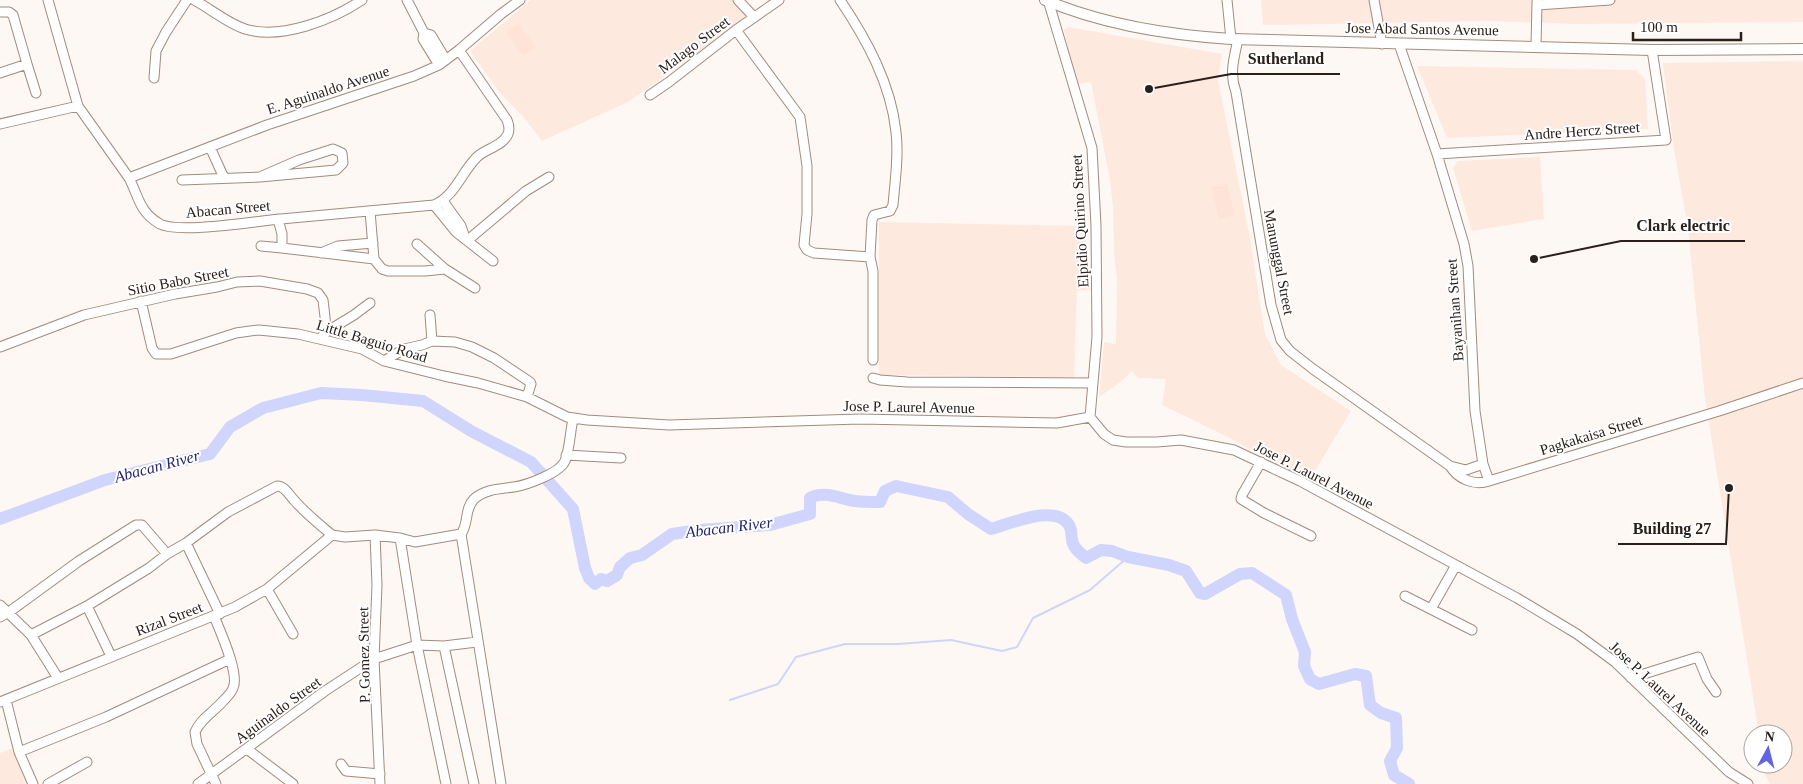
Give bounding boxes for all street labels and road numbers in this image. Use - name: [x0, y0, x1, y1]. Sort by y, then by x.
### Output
- street label: Malago Street: [655, 13, 733, 77]
- street label: Jose Abad Santos Avenue: [1345, 20, 1499, 38]
- street label: E. Aguinaldo Avenue: [265, 63, 391, 117]
- street label: Andre Hercz Street: [1524, 119, 1641, 143]
- street label: Elpidio Quirino Street: [1068, 153, 1091, 288]
- street label: Abacan Street: [185, 197, 272, 221]
- street label: Manunggal Street: [1261, 208, 1297, 317]
- street label: Bayanihan Street: [1443, 257, 1467, 362]
- street label: Sitio Babo Street: [126, 263, 231, 299]
- street label: Little Baguio Road: [315, 317, 430, 366]
- street label: Jose P. Laurel Avenue: [843, 398, 975, 416]
- street label: Pagkakaisa Street: [1538, 412, 1645, 458]
- street label: Jose P. Laurel Avenue: [1252, 438, 1376, 512]
- street label: Rizal Street: [133, 599, 205, 639]
- street label: P. Gomez Street: [355, 606, 373, 703]
- street label: Jose P. Laurel Avenue: [1607, 638, 1714, 740]
- street label: Aguinaldo Street: [232, 673, 325, 746]

